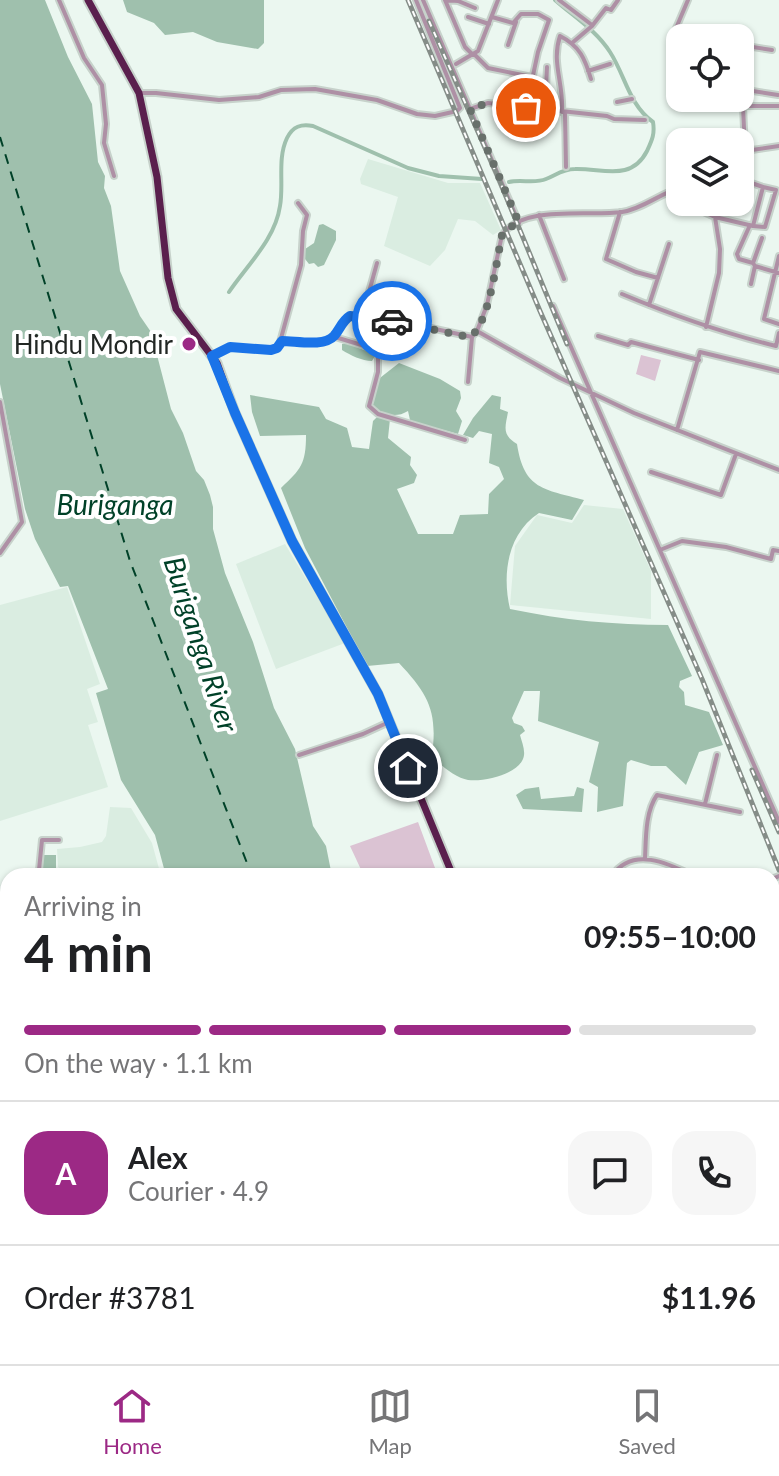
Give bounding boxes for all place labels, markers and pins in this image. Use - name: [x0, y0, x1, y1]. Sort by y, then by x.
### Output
- pin: [492, 74, 560, 142]
- place label: Hindu Mondir: [14, 328, 174, 360]
- marker: Hindu Mondir: [180, 335, 198, 353]
- pin: [374, 734, 442, 802]

